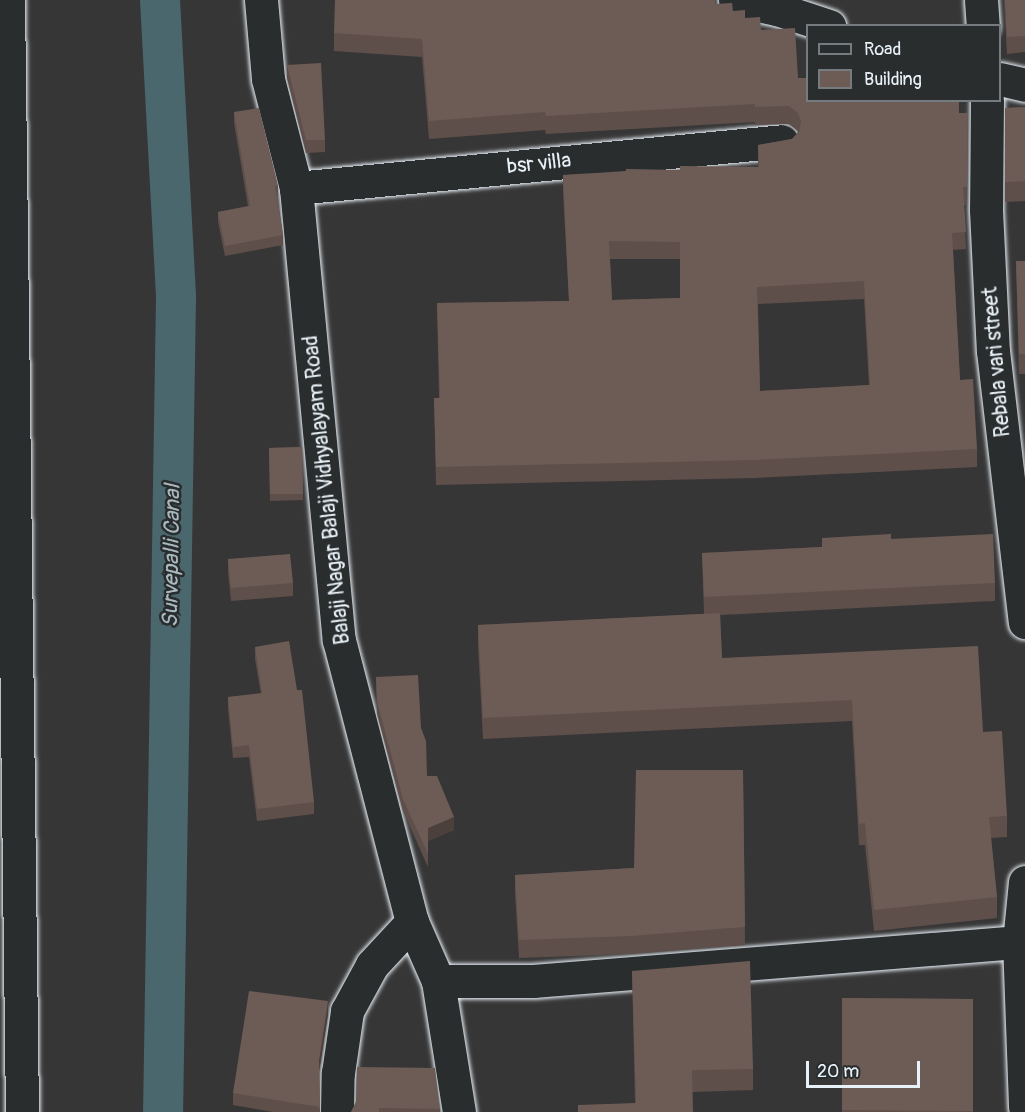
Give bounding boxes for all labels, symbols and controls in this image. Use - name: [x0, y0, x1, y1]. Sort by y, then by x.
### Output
- legend: [806, 24, 1001, 102]
- text: Road: [864, 38, 901, 61]
- text: Building: [864, 68, 922, 91]
- street label: bsr villa: [506, 148, 572, 180]
- street label: Rebala vari street: [978, 286, 1016, 438]
- street label: Balaji Nagar Balaji Vidhyalayam Road: [298, 334, 356, 646]
- water label: Survepalli Canal: [158, 484, 186, 628]
- scale bar: [809, 1049, 923, 1087]
- text: 20 m: [817, 1060, 859, 1083]

